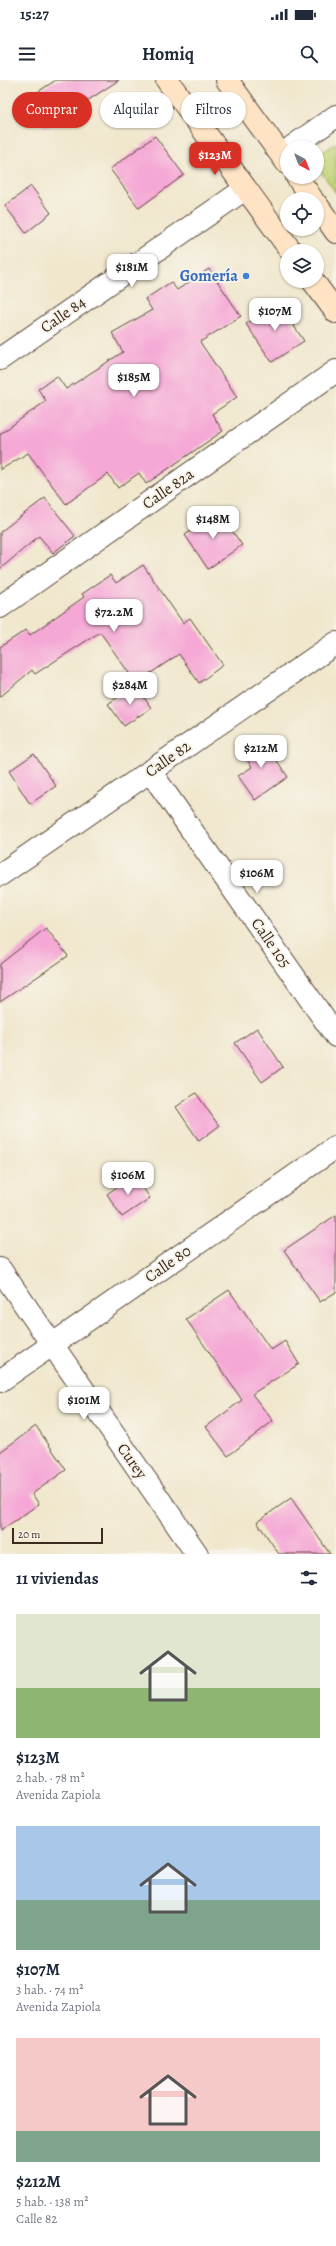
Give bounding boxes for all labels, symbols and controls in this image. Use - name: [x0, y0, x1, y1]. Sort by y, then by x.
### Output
- text: 15:27: [20, 4, 49, 24]
- text: Homiq: [142, 42, 194, 66]
- icon: menu: [16, 43, 38, 65]
- icon: search: [298, 43, 320, 65]
- chip: Comprar: [12, 92, 92, 128]
- chip: Alquilar: [100, 92, 173, 128]
- chip: Filtros: [181, 92, 246, 128]
- north arrow: [280, 140, 324, 184]
- map controls: [280, 140, 324, 288]
- pin: $123M: [187, 142, 243, 176]
- text: $123M: [198, 146, 232, 163]
- button: locate: [280, 192, 324, 236]
- button: layers: [280, 244, 324, 288]
- pin: $181M: [104, 254, 160, 288]
- text: $181M: [116, 258, 148, 275]
- place label: Gomería: [180, 265, 238, 287]
- marker: Gomería: [241, 271, 251, 281]
- street label: Calle 84: [36, 291, 90, 339]
- pin: $107M: [247, 298, 303, 332]
- text: $107M: [258, 302, 292, 319]
- pin: $185M: [106, 364, 162, 398]
- text: $185M: [117, 368, 151, 385]
- street label: Calle 82a: [138, 463, 199, 515]
- pin: $148M: [185, 506, 241, 540]
- text: $148M: [196, 510, 230, 527]
- pin: $72.2M: [81, 599, 147, 633]
- text: $72.2M: [95, 603, 133, 620]
- pin: $284M: [102, 672, 158, 706]
- text: $284M: [112, 676, 148, 693]
- street label: Calle 82: [141, 735, 196, 783]
- pin: $212M: [233, 735, 289, 769]
- text: $212M: [244, 739, 278, 756]
- pin: $106M: [229, 860, 285, 894]
- text: $106M: [240, 864, 274, 881]
- street label: Calle 105: [246, 914, 296, 973]
- pin: $106M: [100, 1162, 156, 1196]
- text: $106M: [111, 1166, 145, 1183]
- street label: Calle 80: [140, 1240, 196, 1288]
- pin: $101M: [56, 1387, 112, 1421]
- text: $101M: [68, 1391, 100, 1408]
- street label: Curey: [112, 1439, 153, 1484]
- scale bar: [12, 1526, 103, 1545]
- text: 20 m: [18, 1527, 40, 1542]
- text: 11 viviendas: [16, 1567, 99, 1590]
- icon: filters: [298, 1567, 320, 1589]
- icon: home: [132, 1640, 204, 1712]
- text: $123M: [16, 1746, 60, 1769]
- text: 2 hab. · 78 m²: [16, 1769, 85, 1786]
- text: Avenida Zapiola: [16, 1786, 101, 1803]
- icon: home: [132, 1852, 204, 1924]
- text: $107M: [16, 1958, 60, 1981]
- text: 3 hab. · 74 m²: [16, 1981, 84, 1998]
- text: Avenida Zapiola: [16, 1998, 101, 2015]
- icon: home: [132, 2064, 204, 2136]
- text: $212M: [16, 2170, 61, 2193]
- text: 5 hab. · 138 m²: [16, 2193, 89, 2210]
- text: Calle 82: [16, 2210, 57, 2227]

